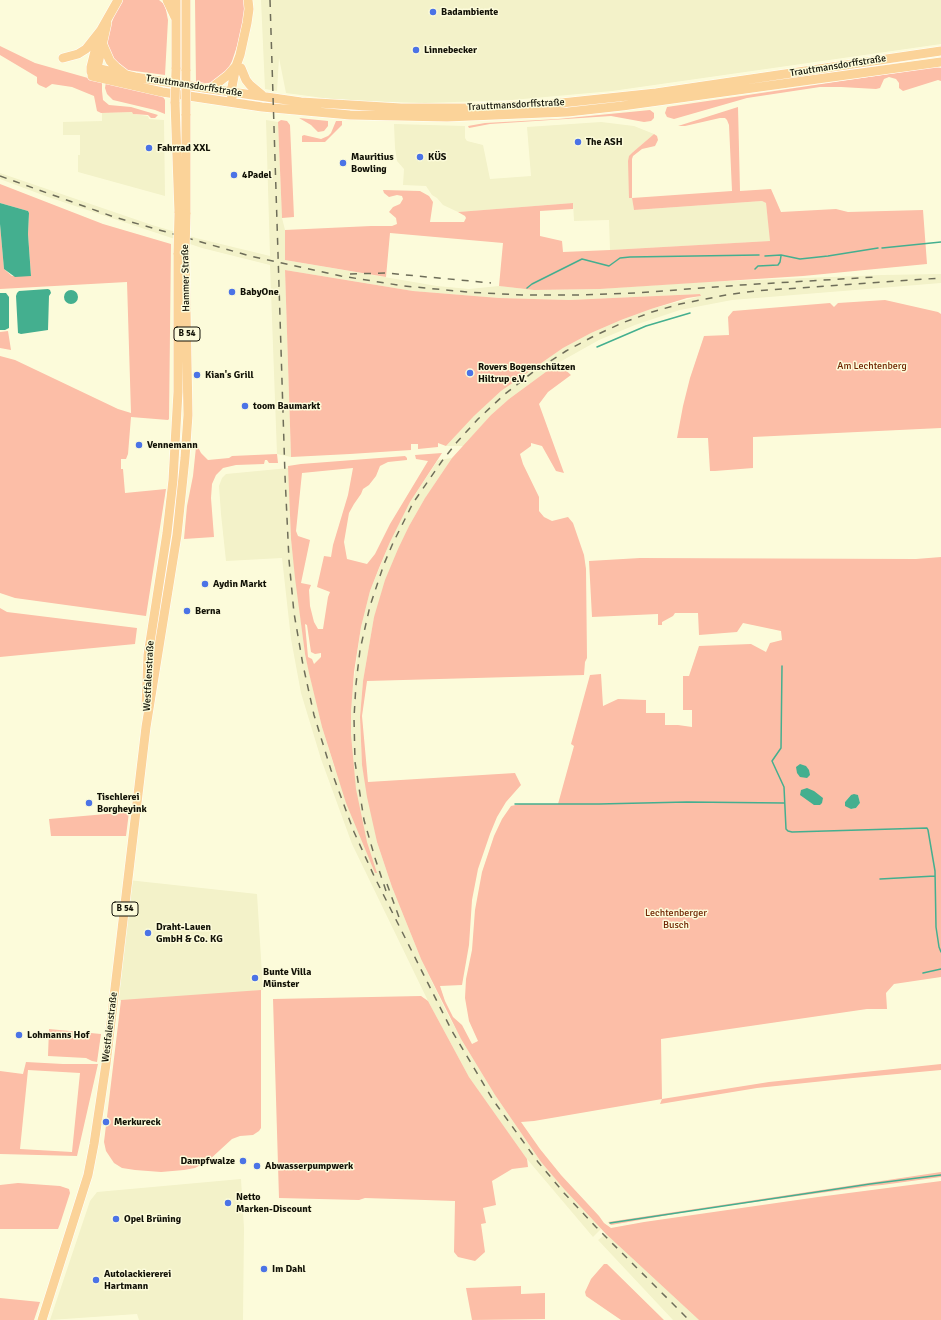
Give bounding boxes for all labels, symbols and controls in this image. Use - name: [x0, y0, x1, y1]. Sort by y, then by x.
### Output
- place label: Badambiente: [441, 6, 498, 18]
- marker: Badambiente: [428, 7, 438, 17]
- place label: Linnebecker: [424, 44, 477, 56]
- marker: Linnebecker: [411, 45, 421, 55]
- street label: Trauttmansdorffstraße: [789, 52, 887, 80]
- street label: Trauttmansdorffstraße: [145, 72, 243, 100]
- street label: Trauttmansdorffstraße: [467, 96, 565, 114]
- place label: The ASH: [586, 136, 623, 148]
- marker: The ASH: [573, 137, 583, 147]
- place label: Fahrrad XXL: [157, 142, 211, 154]
- marker: Fahrrad XXL: [144, 143, 154, 153]
- place label: Mauritius Bowling: [351, 151, 394, 174]
- place label: KÜS: [428, 151, 446, 163]
- marker: KÜS: [415, 152, 425, 162]
- marker: Mauritius Bowling: [338, 158, 348, 168]
- place label: 4Padel: [242, 169, 272, 181]
- marker: 4Padel: [229, 170, 239, 180]
- street label: Hammer Straße: [179, 244, 193, 312]
- place label: BabyOne: [240, 286, 279, 298]
- marker: BabyOne: [227, 287, 237, 297]
- road number: B 54: [174, 327, 200, 341]
- park label: Am Lechtenberg: [837, 360, 907, 372]
- place label: Rovers Bogenschützen Hiltrup e.V.: [478, 361, 575, 384]
- marker: Rovers Bogenschützen Hiltrup e.V.: [465, 368, 475, 378]
- place label: Kian's Grill: [205, 369, 254, 381]
- marker: Kian's Grill: [192, 370, 202, 380]
- place label: toom Baumarkt: [253, 400, 320, 412]
- marker: toom Baumarkt: [240, 401, 250, 411]
- place label: Vennemann: [147, 439, 198, 451]
- marker: Vennemann: [134, 440, 144, 450]
- place label: Aydin Markt: [213, 578, 267, 590]
- marker: Aydin Markt: [200, 579, 210, 589]
- place label: Berna: [195, 605, 221, 617]
- marker: Berna: [182, 606, 192, 616]
- street label: Westfalenstraße: [141, 640, 157, 712]
- place label: Tischlerei Borgheyink: [97, 791, 147, 814]
- marker: Tischlerei Borgheyink: [84, 798, 94, 808]
- road number: B 54: [112, 902, 138, 916]
- park label: Lechtenberger Busch: [645, 907, 707, 930]
- place label: Draht-Lauen GmbH & Co. KG: [156, 921, 223, 944]
- marker: Draht-Lauen GmbH & Co. KG: [143, 928, 153, 938]
- place label: Bunte Villa Münster: [263, 966, 311, 990]
- marker: Bunte Villa Münster: [250, 973, 260, 983]
- street label: Westfalenstraße: [100, 991, 120, 1063]
- place label: Lohmanns Hof: [27, 1029, 89, 1041]
- marker: Lohmanns Hof: [14, 1030, 24, 1040]
- place label: Merkureck: [114, 1116, 161, 1128]
- marker: Merkureck: [101, 1117, 111, 1127]
- place label: Dampfwalze: [181, 1155, 235, 1167]
- marker: Dampfwalze: [238, 1156, 248, 1166]
- place label: Abwasserpumpwerk: [265, 1160, 353, 1172]
- marker: Abwasserpumpwerk: [252, 1161, 262, 1171]
- place label: Netto Marken-Discount: [236, 1191, 311, 1214]
- marker: Netto Marken-Discount: [223, 1198, 233, 1208]
- place label: Opel Brüning: [124, 1213, 181, 1225]
- marker: Opel Brüning: [111, 1214, 121, 1224]
- place label: Im Dahl: [272, 1263, 306, 1275]
- marker: Im Dahl: [259, 1264, 269, 1274]
- place label: Autolackiererei Hartmann: [104, 1268, 171, 1292]
- marker: Autolackiererei Hartmann: [91, 1275, 101, 1285]

